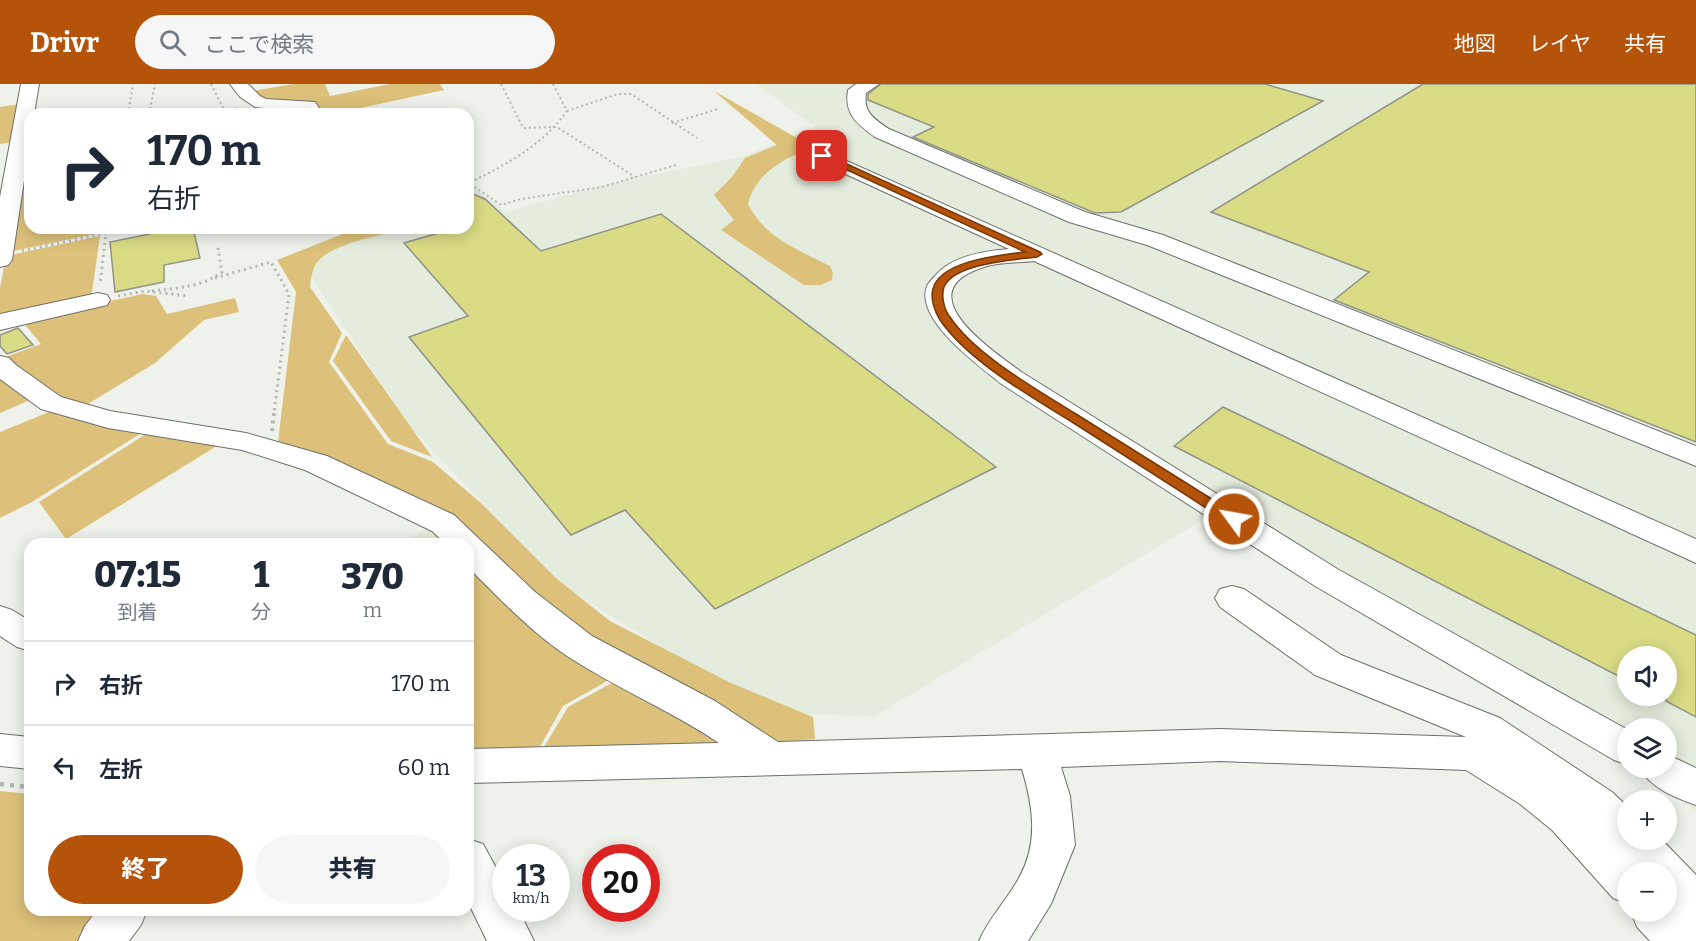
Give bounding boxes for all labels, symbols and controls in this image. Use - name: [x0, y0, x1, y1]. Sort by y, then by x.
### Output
- search box: [135, 15, 555, 69]
- text: Drivr: [30, 26, 99, 59]
- icon: search: [156, 26, 189, 59]
- text: ここで検索: [204, 31, 314, 58]
- text: 地図: [1454, 31, 1496, 57]
- text: レイヤ: [1529, 31, 1591, 57]
- text: 共有: [1624, 31, 1666, 57]
- text: 170 m: [147, 126, 261, 176]
- pin: [796, 130, 847, 181]
- icon: right: [48, 132, 126, 210]
- icon: arrive: [805, 139, 838, 172]
- text: 右折: [147, 183, 201, 215]
- position arrow: [1202, 487, 1266, 551]
- text: 07:15: [94, 553, 181, 597]
- text: 1: [253, 553, 269, 597]
- text: 370: [341, 555, 404, 599]
- text: m: [363, 598, 382, 622]
- text: 到着: [118, 600, 158, 624]
- text: 分: [251, 600, 271, 624]
- map controls: [1617, 646, 1677, 922]
- button: sound: [1617, 646, 1677, 706]
- icon: right: [48, 667, 81, 700]
- text: 170 m: [391, 670, 450, 697]
- text: 右折: [99, 672, 143, 699]
- button: layers: [1617, 718, 1677, 778]
- icon: left: [48, 751, 81, 784]
- text: 60 m: [398, 754, 450, 781]
- text: 左折: [99, 756, 143, 783]
- button: +: [1617, 790, 1677, 850]
- button: 終了: [48, 835, 243, 904]
- button: 共有: [255, 835, 450, 904]
- speed limit sign: 20: [582, 844, 660, 922]
- text: 13: [516, 858, 546, 894]
- button: −: [1617, 862, 1677, 922]
- text: km/h: [512, 889, 550, 907]

